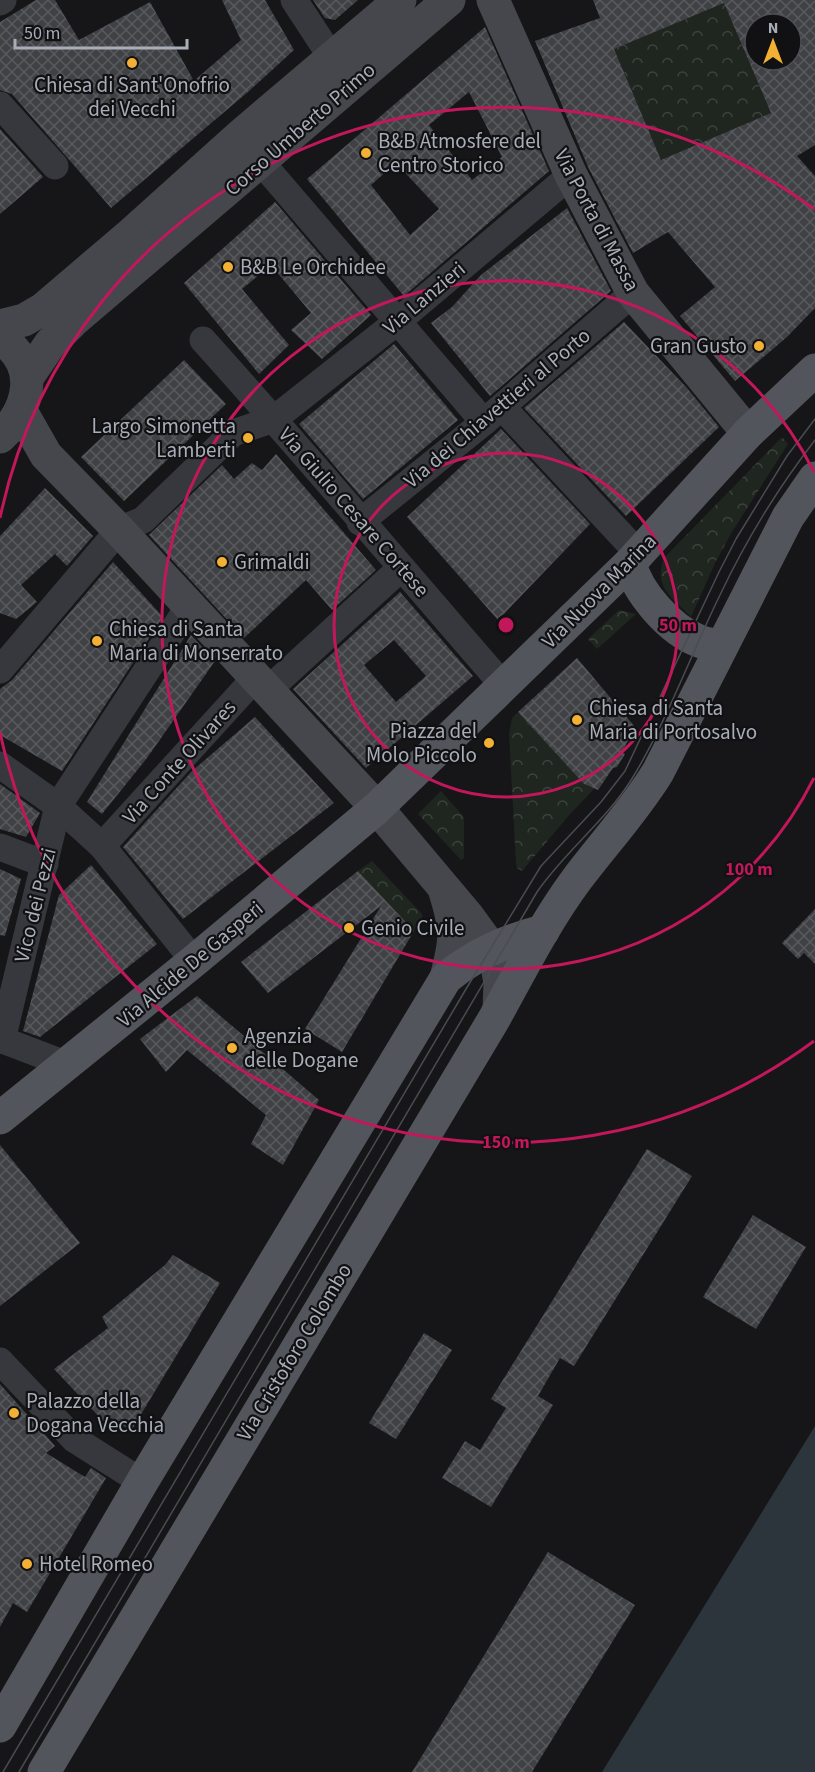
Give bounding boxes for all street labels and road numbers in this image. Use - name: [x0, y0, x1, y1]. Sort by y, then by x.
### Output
- street label: Corso Umberto Primo: [218, 55, 382, 203]
- street label: Via Porta di Massa: [547, 144, 647, 296]
- street label: Via Lanzieri: [376, 254, 472, 342]
- street label: Via dei Chiavettieri al Porto: [397, 321, 597, 495]
- street label: Via Giulio Cesare Cortese: [271, 420, 437, 604]
- street label: Via Nuova Marina: [535, 527, 663, 655]
- street label: Via Conte Olivares: [115, 693, 243, 831]
- street label: Vico dei Pezzi: [6, 845, 64, 965]
- street label: Via Alcide De Gasperi: [110, 894, 270, 1034]
- street label: Via Cristoforo Colombo: [229, 1258, 359, 1446]

